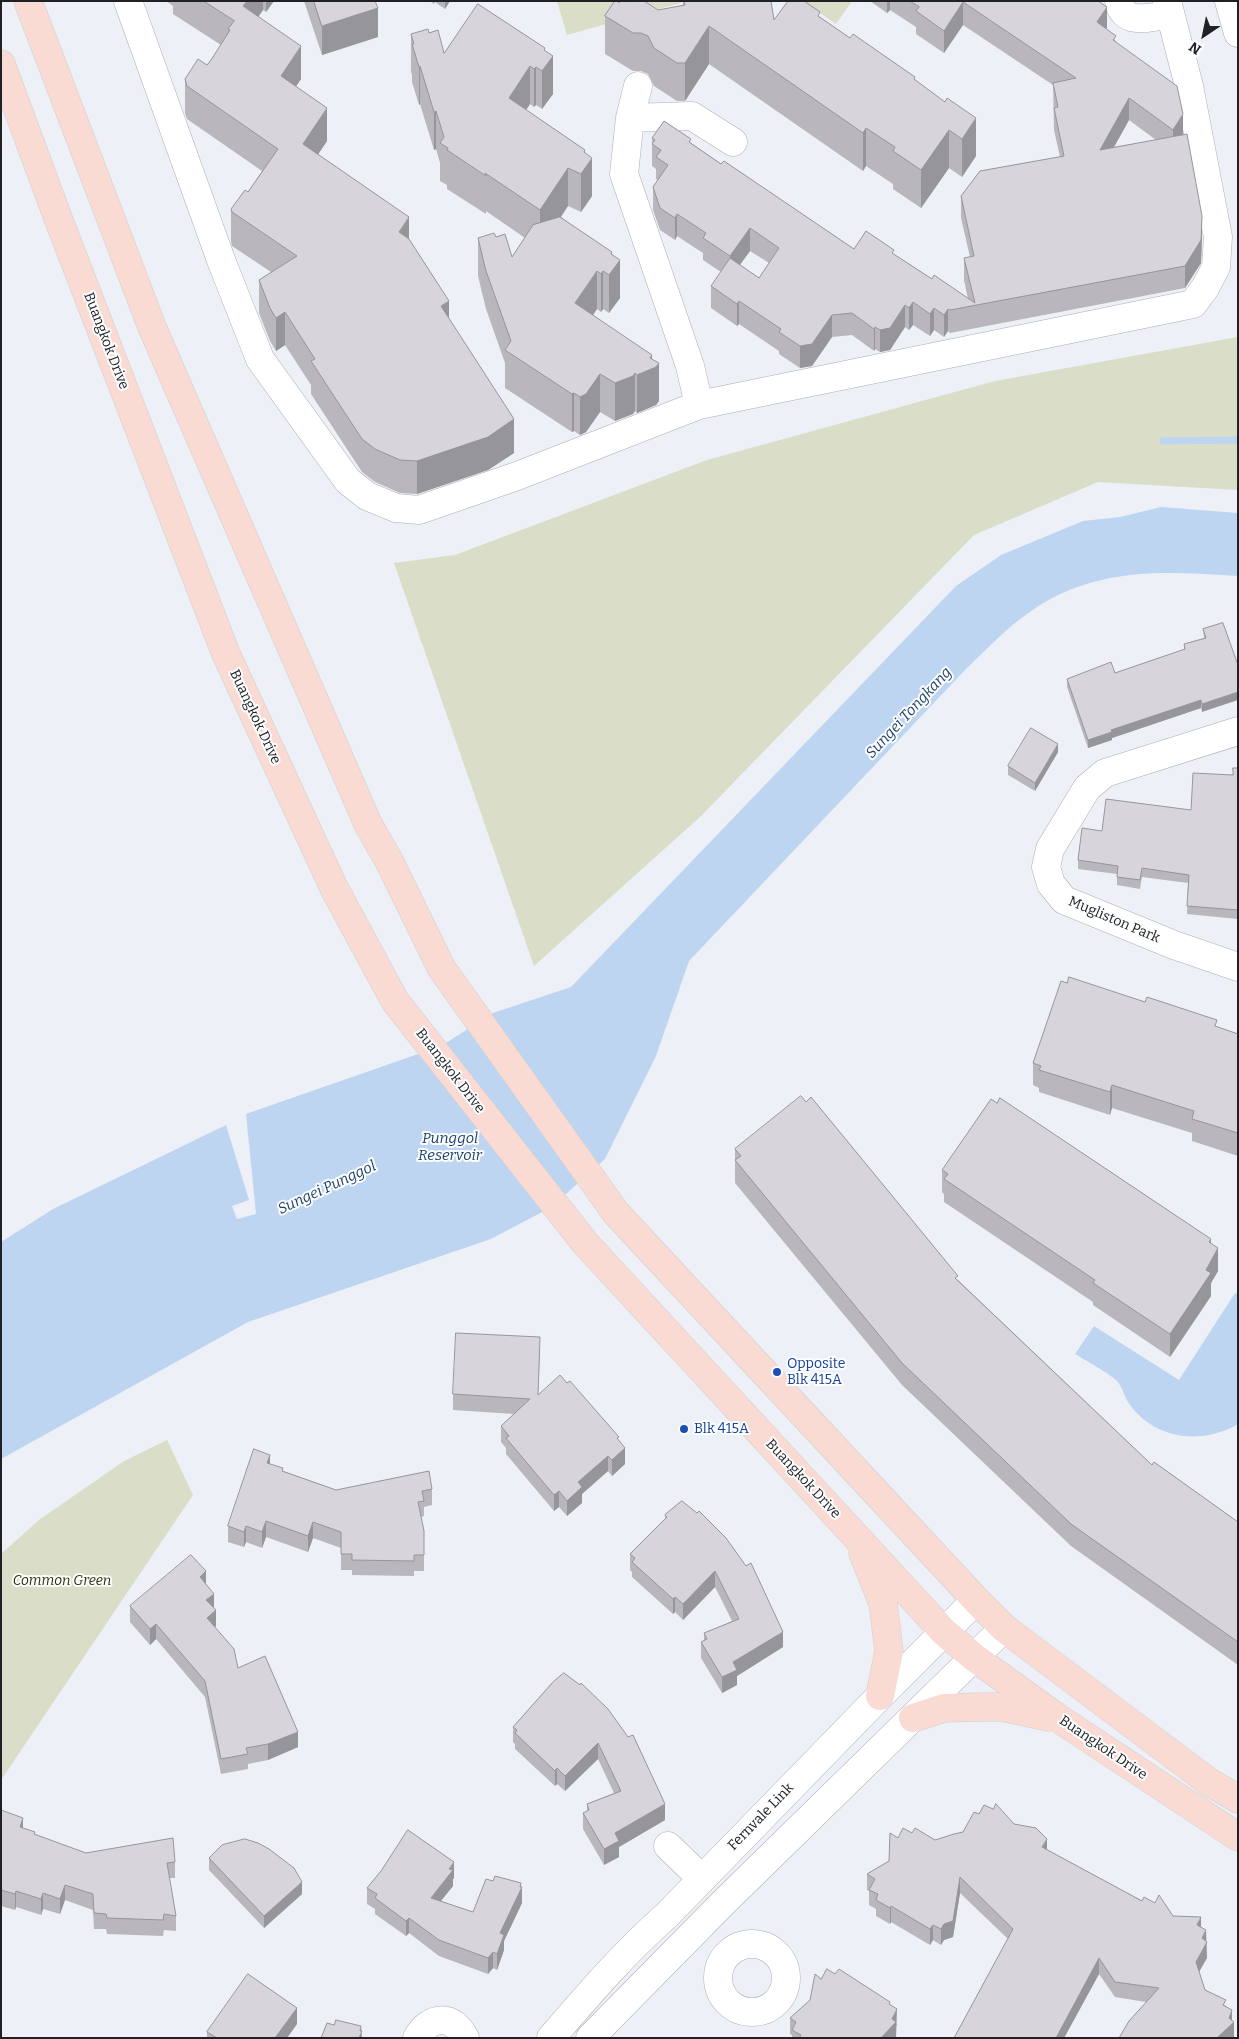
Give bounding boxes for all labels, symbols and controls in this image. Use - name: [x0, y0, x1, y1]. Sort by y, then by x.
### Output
- north arrow: [1179, 10, 1229, 60]
- text: N: [1186, 38, 1205, 58]
- street label: Buangkok Drive: [80, 290, 132, 392]
- water label: Sungei Tongkang: [862, 664, 956, 762]
- street label: Buangkok Drive: [226, 667, 284, 767]
- street label: Mugliston Park: [1066, 893, 1162, 947]
- street label: Buangkok Drive: [412, 1025, 488, 1117]
- water label: Punggol Reservoir: [418, 1130, 482, 1165]
- water label: Sungei Punggol: [275, 1157, 379, 1219]
- place label: Opposite Blk 415A: [787, 1356, 845, 1388]
- marker: Opposite Blk 415A: [771, 1366, 783, 1378]
- place label: Blk 415A: [694, 1421, 749, 1437]
- marker: Blk 415A: [678, 1423, 690, 1435]
- street label: Buangkok Drive: [762, 1436, 844, 1522]
- park label: Common Green: [13, 1573, 111, 1589]
- street label: Buangkok Drive: [1056, 1712, 1150, 1784]
- street label: Fernvale Link: [725, 1780, 797, 1854]

